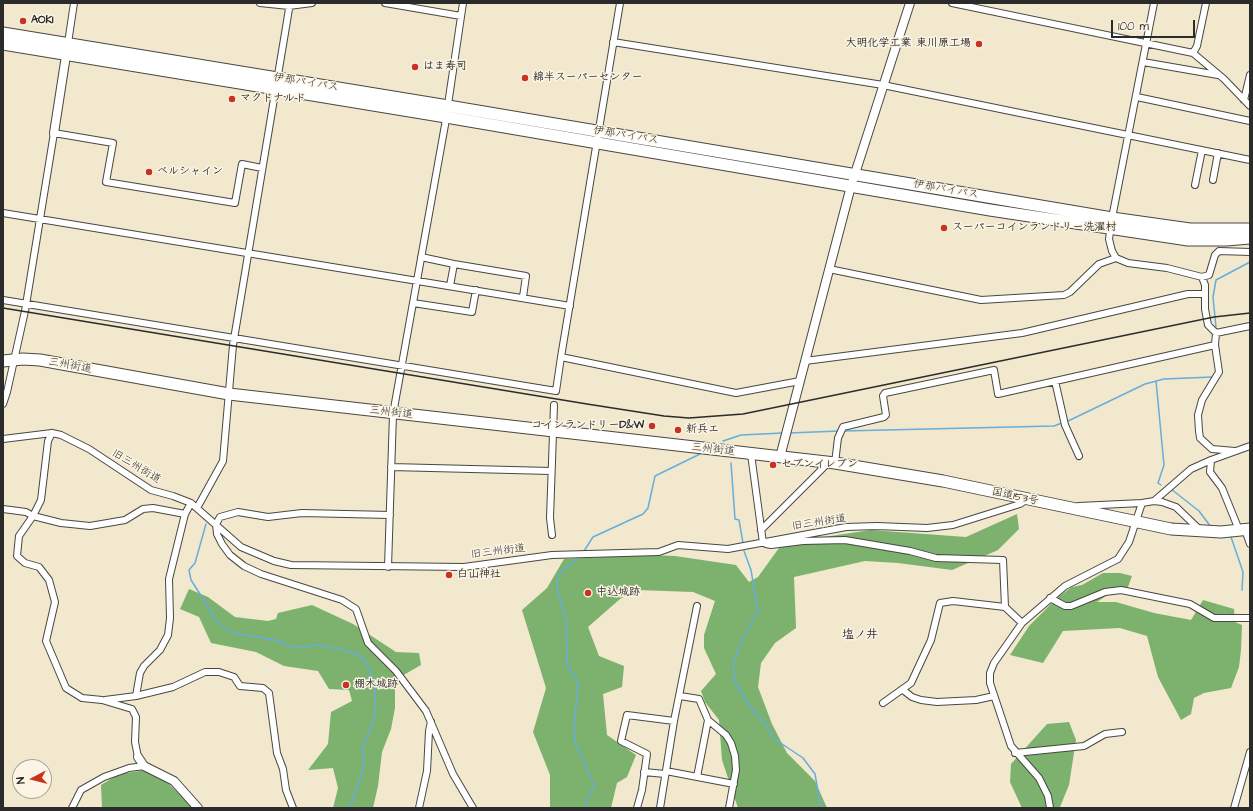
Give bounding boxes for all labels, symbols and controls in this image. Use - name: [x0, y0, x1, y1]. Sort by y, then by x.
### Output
- scale bar: [1113, 12, 1197, 38]
- place label: AOKI: [31, 14, 54, 28]
- marker: AOKI: [18, 16, 28, 26]
- text: 100 m: [1118, 18, 1149, 35]
- place label: 大明化学工業 東川原工場: [846, 37, 971, 51]
- marker: 大明化学工業 東川原工場: [974, 39, 984, 49]
- place label: はま寿司: [423, 60, 467, 74]
- marker: はま寿司: [410, 62, 420, 72]
- street label: 伊那バイパス: [272, 71, 340, 95]
- place label: 綿半スーパーセンター: [533, 71, 643, 85]
- marker: 綿半スーパーセンター: [520, 73, 530, 83]
- place label: マクドナルド: [240, 92, 306, 106]
- marker: マクドナルド: [227, 94, 237, 104]
- street label: 伊那バイパス: [592, 124, 660, 148]
- place label: ベルシャイン: [157, 165, 223, 179]
- marker: ベルシャイン: [144, 167, 154, 177]
- street label: 伊那バイパス: [912, 178, 980, 202]
- place label: スーパーコインランドリー洗濯村: [952, 221, 1117, 235]
- marker: スーパーコインランドリー洗濯村: [939, 223, 949, 233]
- street label: 三州街道: [47, 356, 93, 376]
- street label: 三州街道: [368, 404, 414, 422]
- place label: コインランドリーD&W: [531, 419, 644, 433]
- marker: コインランドリーD&W: [647, 421, 657, 431]
- place label: 新兵エ: [686, 423, 719, 437]
- marker: 新兵エ: [673, 425, 683, 435]
- street label: 三州街道: [690, 441, 736, 459]
- street label: 旧三州街道: [109, 447, 163, 487]
- place label: セブンイレブン: [781, 458, 858, 472]
- marker: セブンイレブン: [768, 460, 778, 470]
- street label: 国道153号: [990, 486, 1040, 508]
- street label: 旧三州街道: [791, 512, 847, 534]
- street label: 旧三州街道: [470, 542, 526, 562]
- place label: 白山神社: [457, 568, 501, 582]
- marker: 白山神社: [444, 570, 454, 580]
- place label: 中込城跡: [596, 586, 640, 600]
- marker: 中込城跡: [583, 588, 593, 598]
- district label: 塩ノ井: [842, 628, 878, 642]
- place label: 棚木城跡: [354, 678, 398, 692]
- marker: 棚木城跡: [341, 680, 351, 690]
- north arrow: [12, 759, 52, 799]
- text: N: [13, 776, 28, 785]

